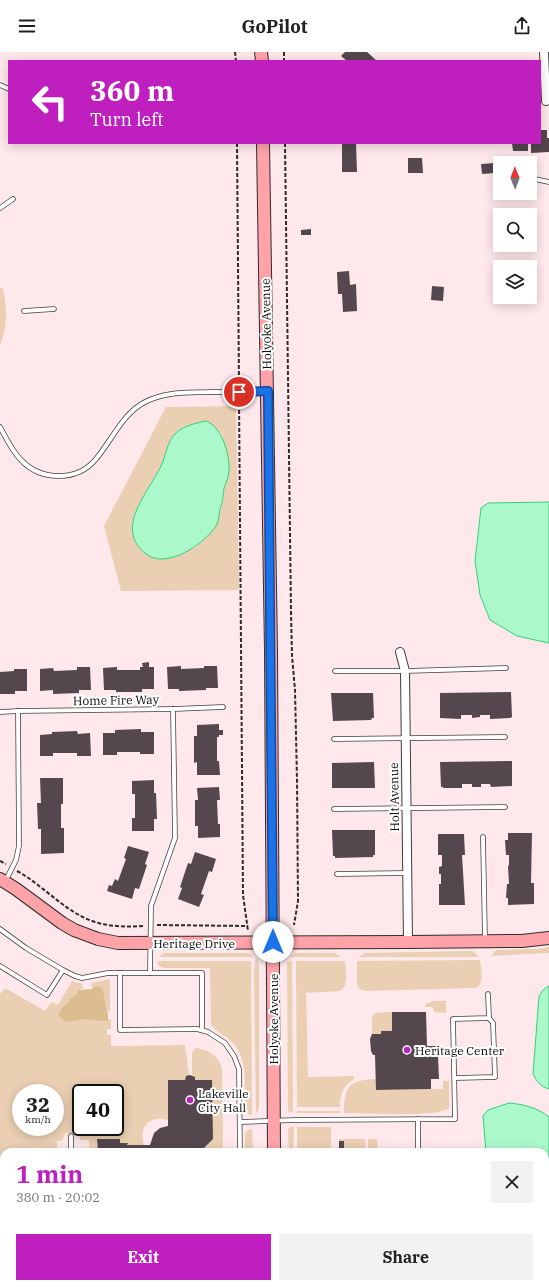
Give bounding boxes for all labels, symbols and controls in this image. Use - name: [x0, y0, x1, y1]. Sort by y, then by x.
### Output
- icon: menu: [16, 15, 38, 37]
- text: GoPilot: [242, 15, 307, 38]
- icon: share: [511, 15, 533, 37]
- text: 360 m: [90, 72, 174, 109]
- icon: left: [24, 76, 76, 128]
- text: Turn left: [90, 108, 164, 131]
- north arrow: [493, 156, 537, 200]
- map controls: [493, 156, 537, 304]
- button: search: [493, 208, 537, 252]
- button: layers: [493, 260, 537, 304]
- street label: Holyoke Avenue: [258, 278, 274, 370]
- pin: [222, 375, 256, 409]
- icon: arrive: [228, 381, 250, 403]
- street label: Home Fire Way: [73, 692, 160, 708]
- street label: Holt Avenue: [386, 762, 402, 832]
- position arrow: [252, 921, 294, 963]
- street label: Heritage Drive: [153, 936, 235, 951]
- street label: Holyoke Avenue: [266, 973, 281, 1065]
- place label: Heritage Center: [415, 1043, 505, 1058]
- marker: Heritage Center: [402, 1045, 412, 1055]
- speed limit sign: 40: [72, 1084, 124, 1136]
- place label: Lakeville City Hall: [198, 1086, 249, 1115]
- text: 32: [26, 1091, 50, 1118]
- marker: Lakeville City Hall: [185, 1095, 195, 1105]
- text: km/h: [25, 1113, 51, 1126]
- text: 1 min: [16, 1158, 83, 1190]
- button: close: [491, 1161, 533, 1203]
- text: 380 m · 20:02: [16, 1189, 100, 1206]
- button: Exit: [16, 1234, 271, 1280]
- button: Share: [279, 1234, 533, 1280]

